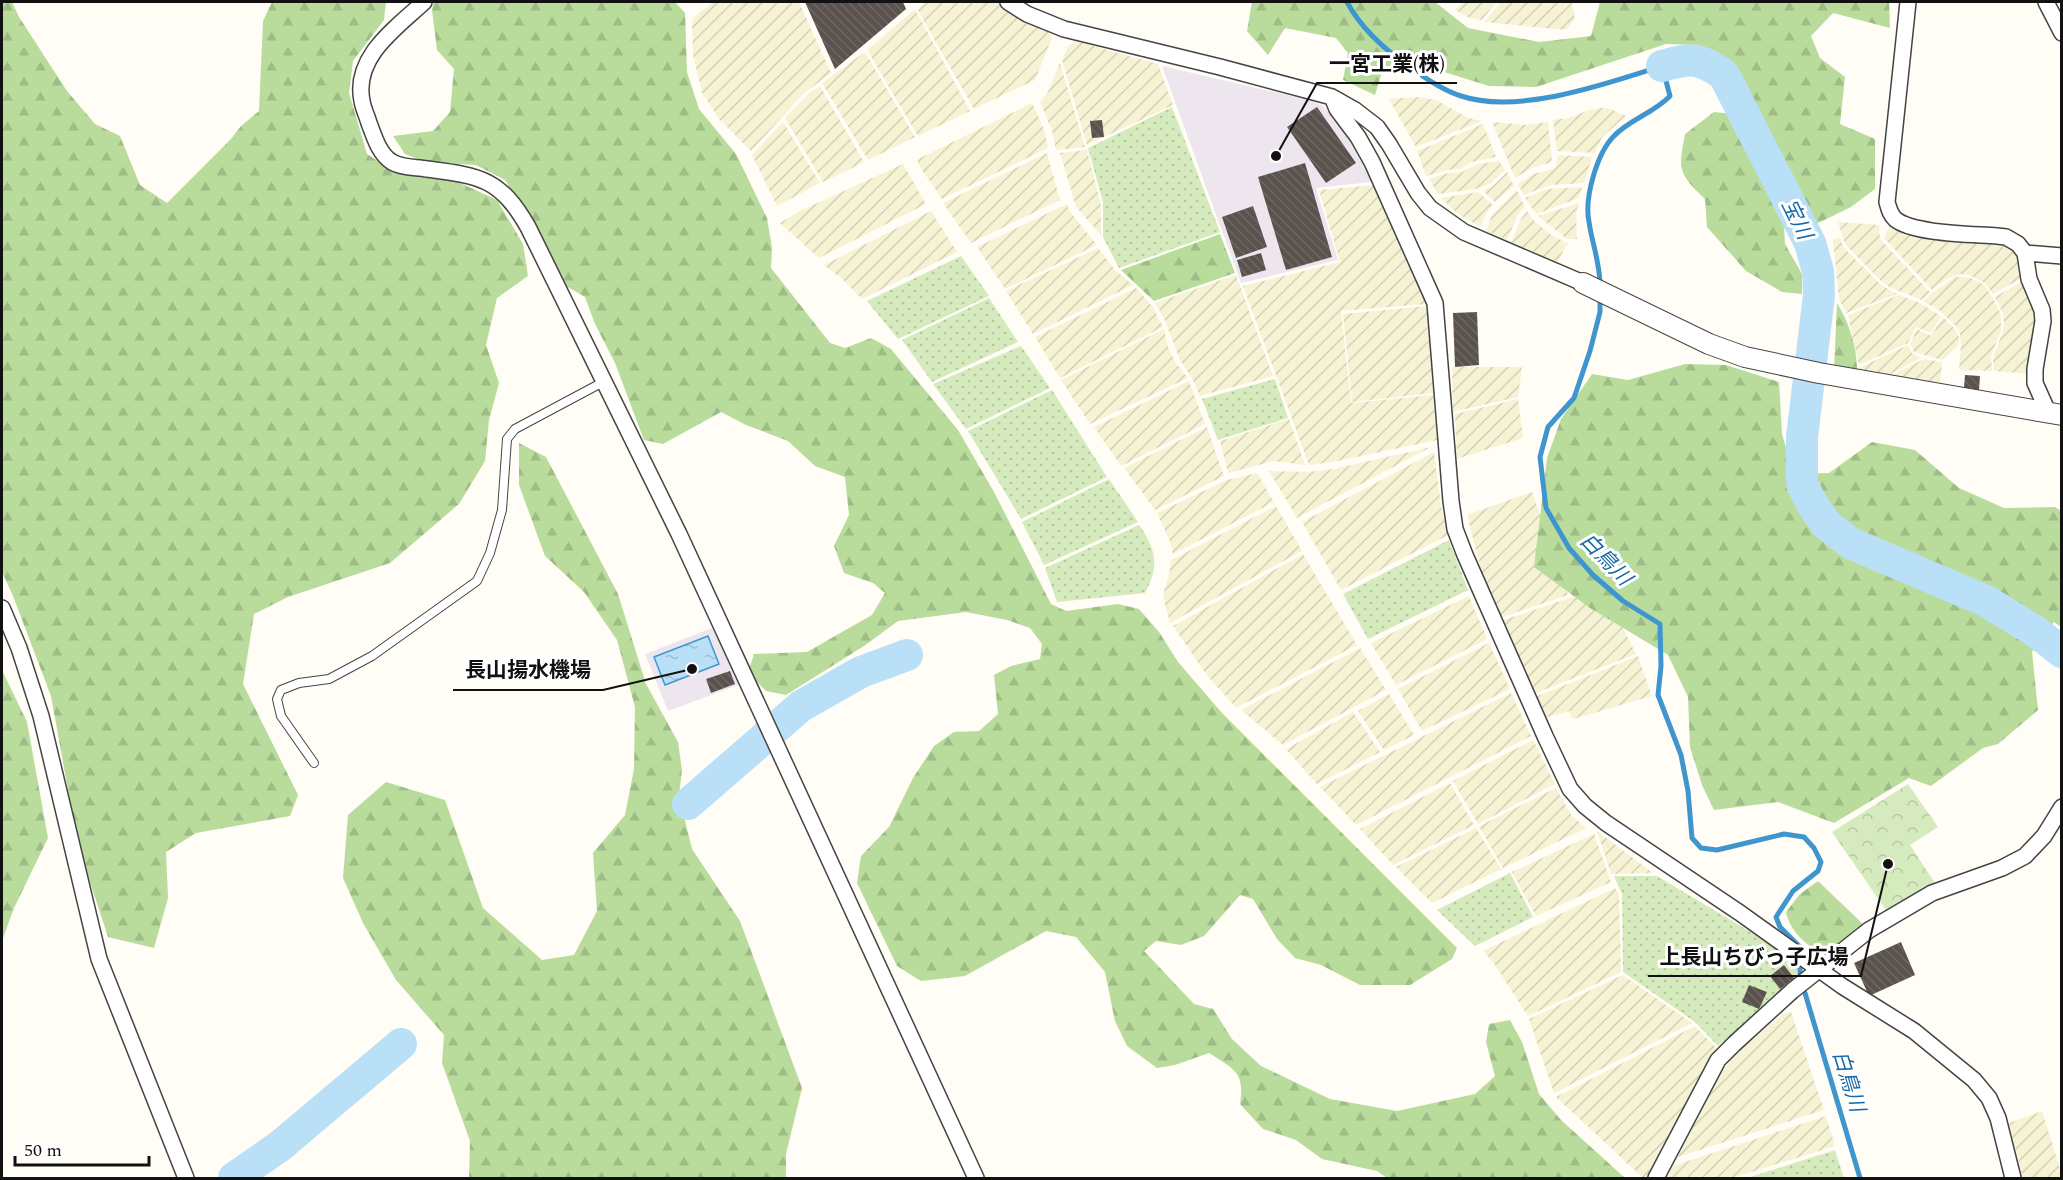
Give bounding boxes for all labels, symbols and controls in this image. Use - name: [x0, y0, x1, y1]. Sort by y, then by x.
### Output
- callout: 一宮工業(株): [1317, 44, 1457, 83]
- text: 一宮工業(株): [1329, 49, 1445, 81]
- water label: 宝川: [1773, 194, 1821, 247]
- water label: 白鳥川: [1572, 526, 1640, 595]
- callout: 長山揚水機場: [453, 651, 603, 690]
- text: 長山揚水機場: [465, 655, 591, 687]
- callout: 上長山ちびっ子広場: [1648, 937, 1861, 976]
- text: 上長山ちびっ子広場: [1660, 942, 1849, 974]
- water label: 白鳥川: [1824, 1046, 1873, 1118]
- scale bar: [15, 1129, 148, 1167]
- text: 50 m: [24, 1137, 62, 1164]

